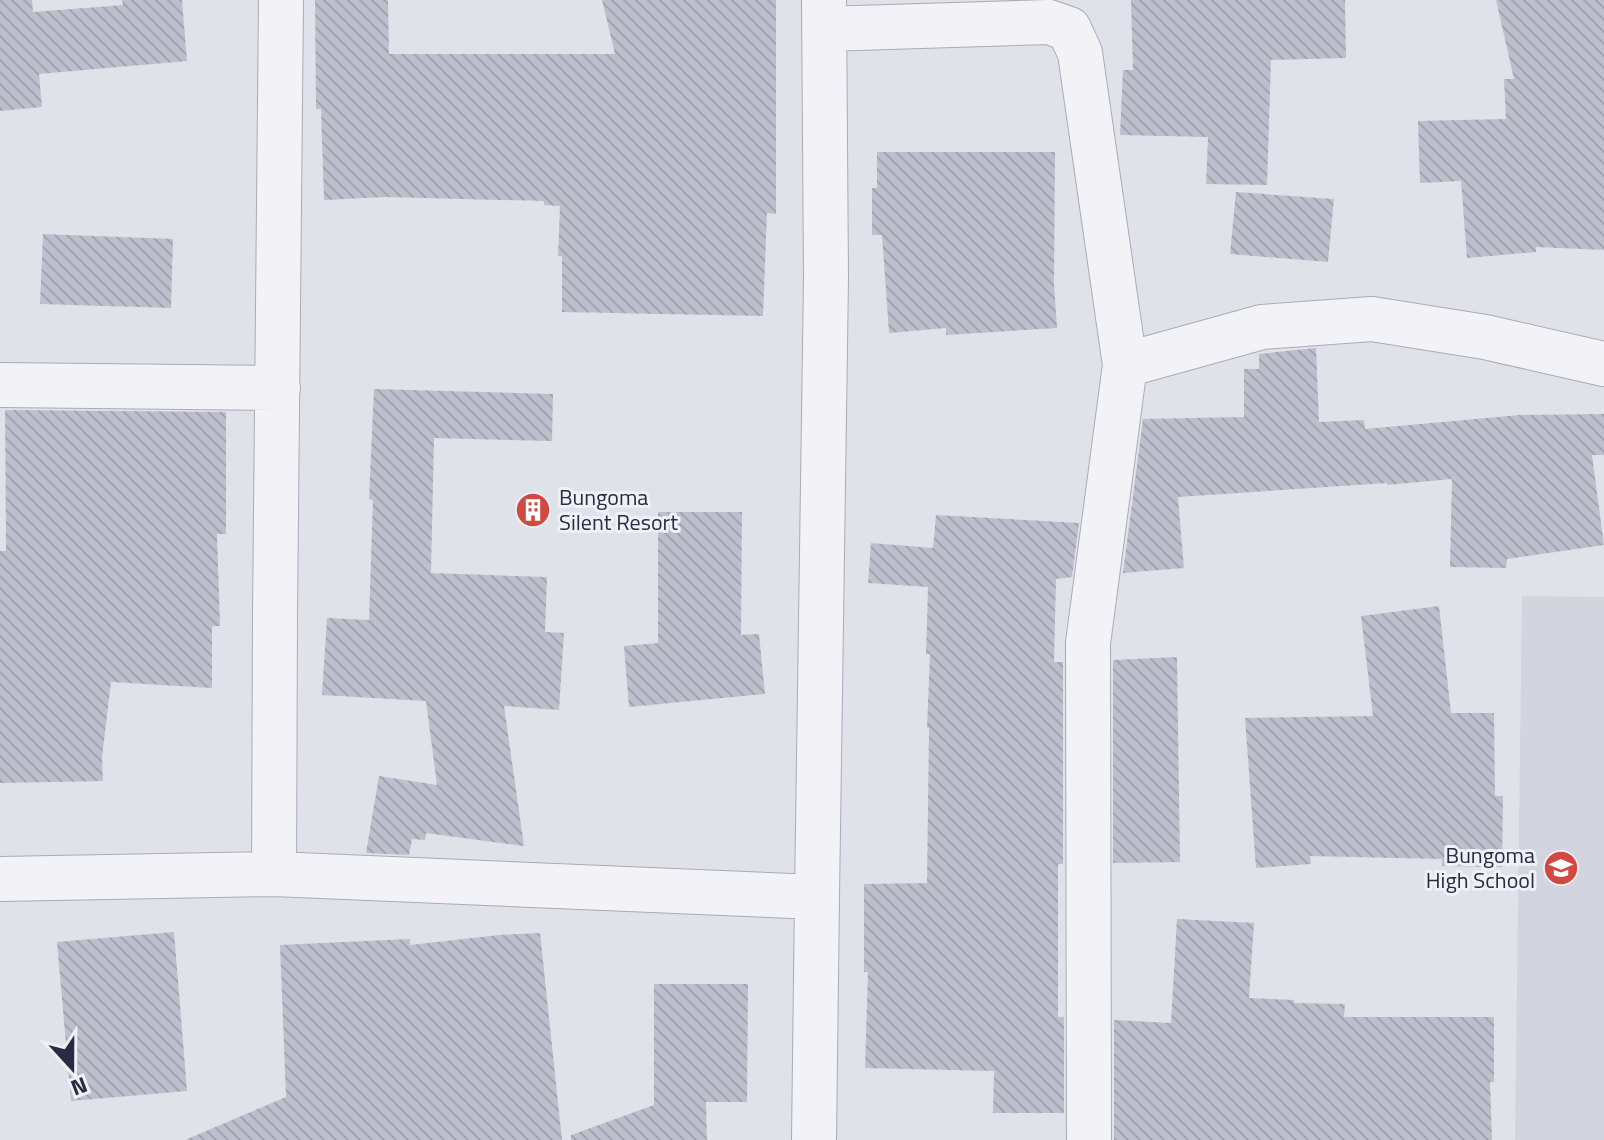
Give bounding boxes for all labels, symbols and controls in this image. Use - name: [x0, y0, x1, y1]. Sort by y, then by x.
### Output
- place label: Bungoma Silent Resort: [559, 480, 678, 539]
- building icon: Bungoma Silent Resort: [514, 491, 552, 529]
- place label: Bungoma High School: [1426, 838, 1535, 897]
- school or university icon: Bungoma High School: [1542, 849, 1580, 887]
- north arrow: [32, 1028, 112, 1108]
- text: N: [66, 1068, 92, 1105]

